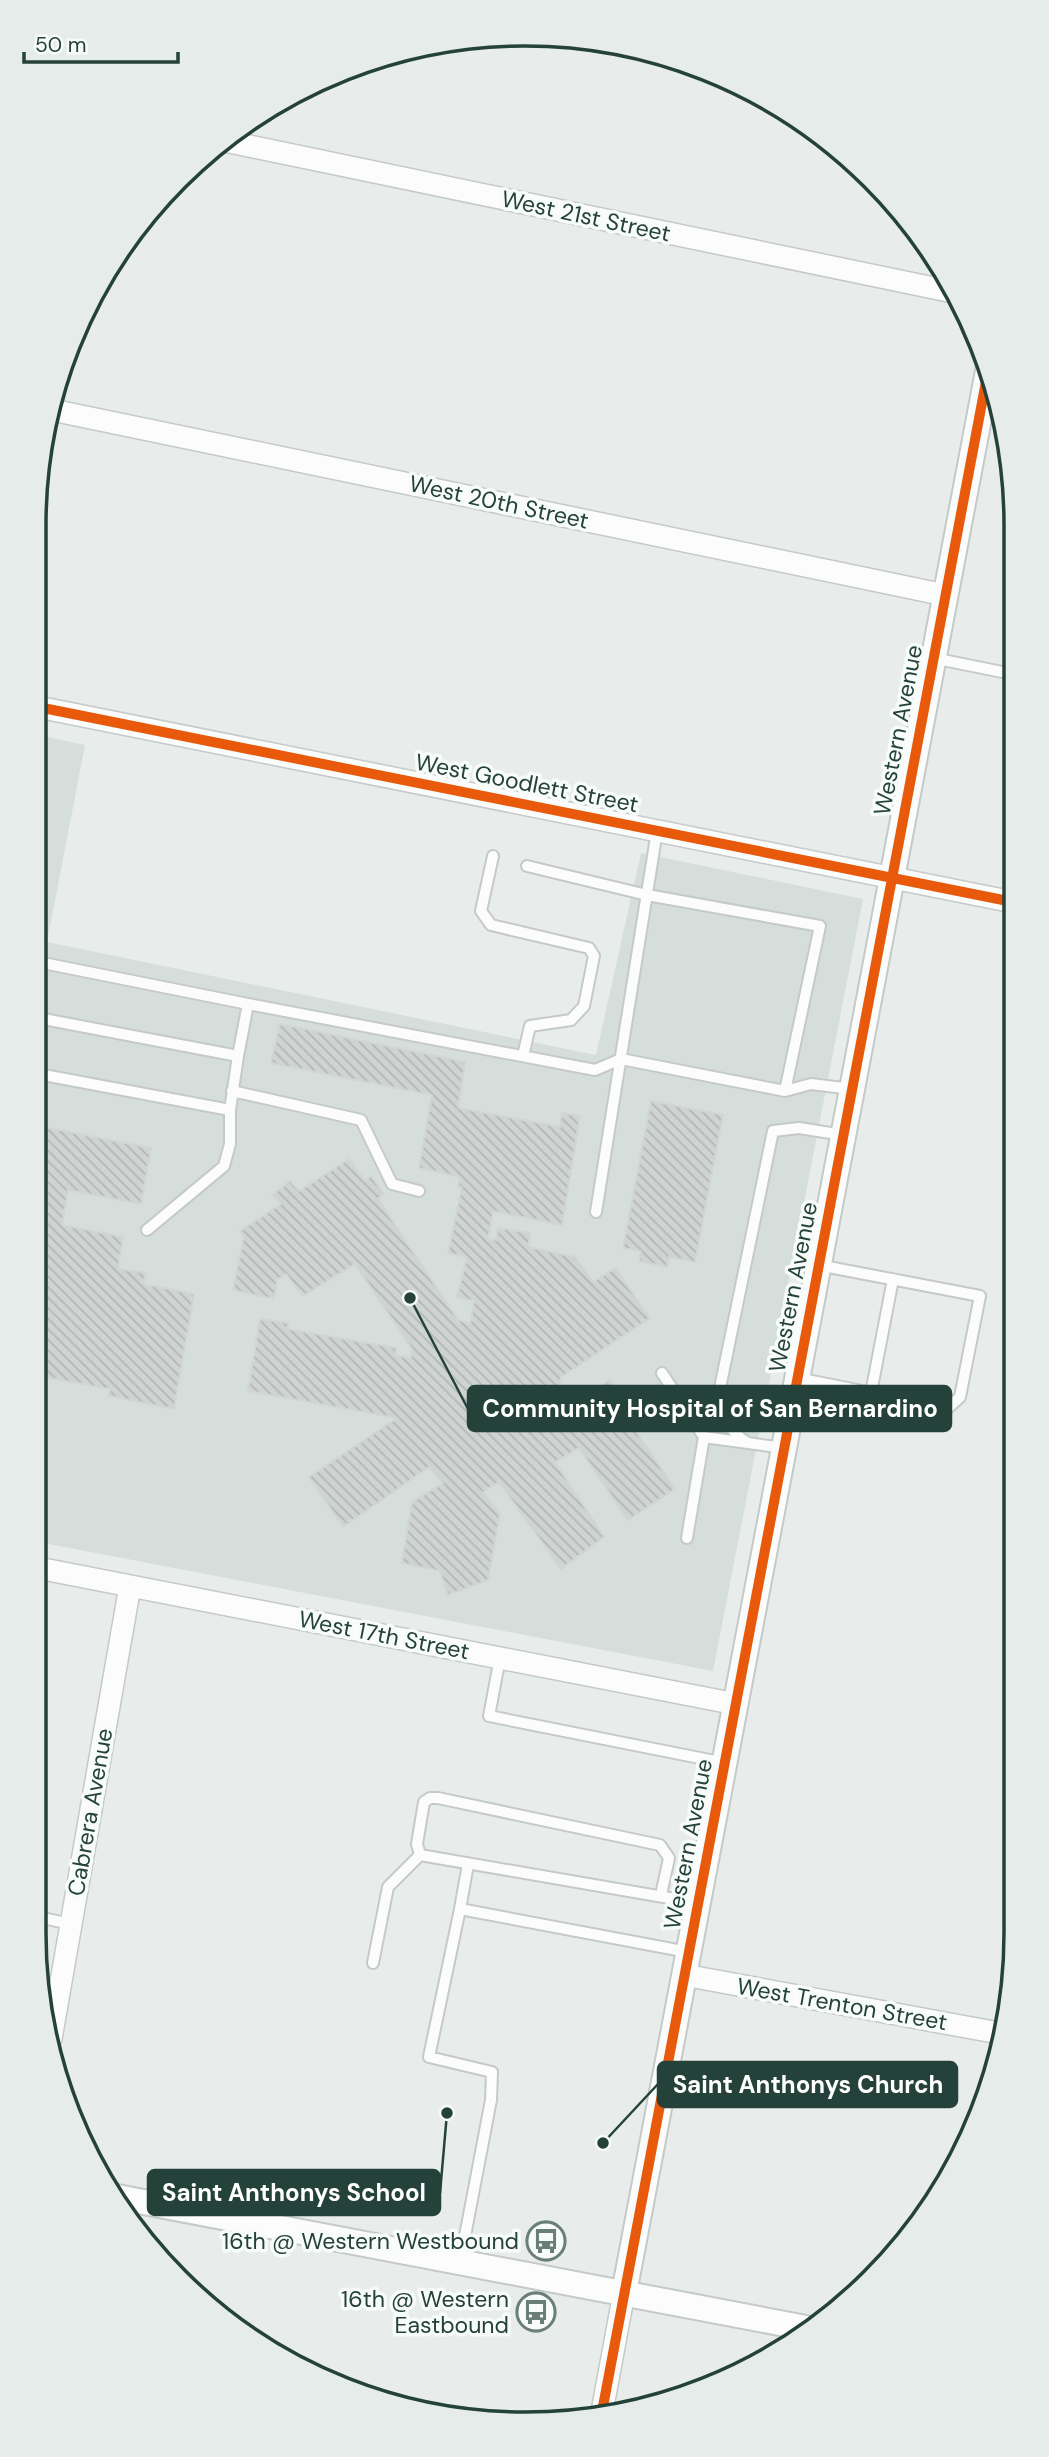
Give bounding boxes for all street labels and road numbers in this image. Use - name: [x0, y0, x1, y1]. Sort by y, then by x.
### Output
- street label: West 21st Street: [499, 183, 673, 249]
- street label: West 20th Street: [407, 468, 591, 536]
- street label: Western Avenue: [867, 642, 929, 818]
- street label: West Goodlett Street: [413, 747, 641, 819]
- street label: Western Avenue: [762, 1199, 824, 1375]
- street label: West 17th Street: [296, 1604, 472, 1666]
- street label: Cabrera Avenue: [60, 1726, 120, 1898]
- street label: Western Avenue: [657, 1756, 719, 1932]
- street label: West Trenton Street: [734, 1971, 950, 2037]

